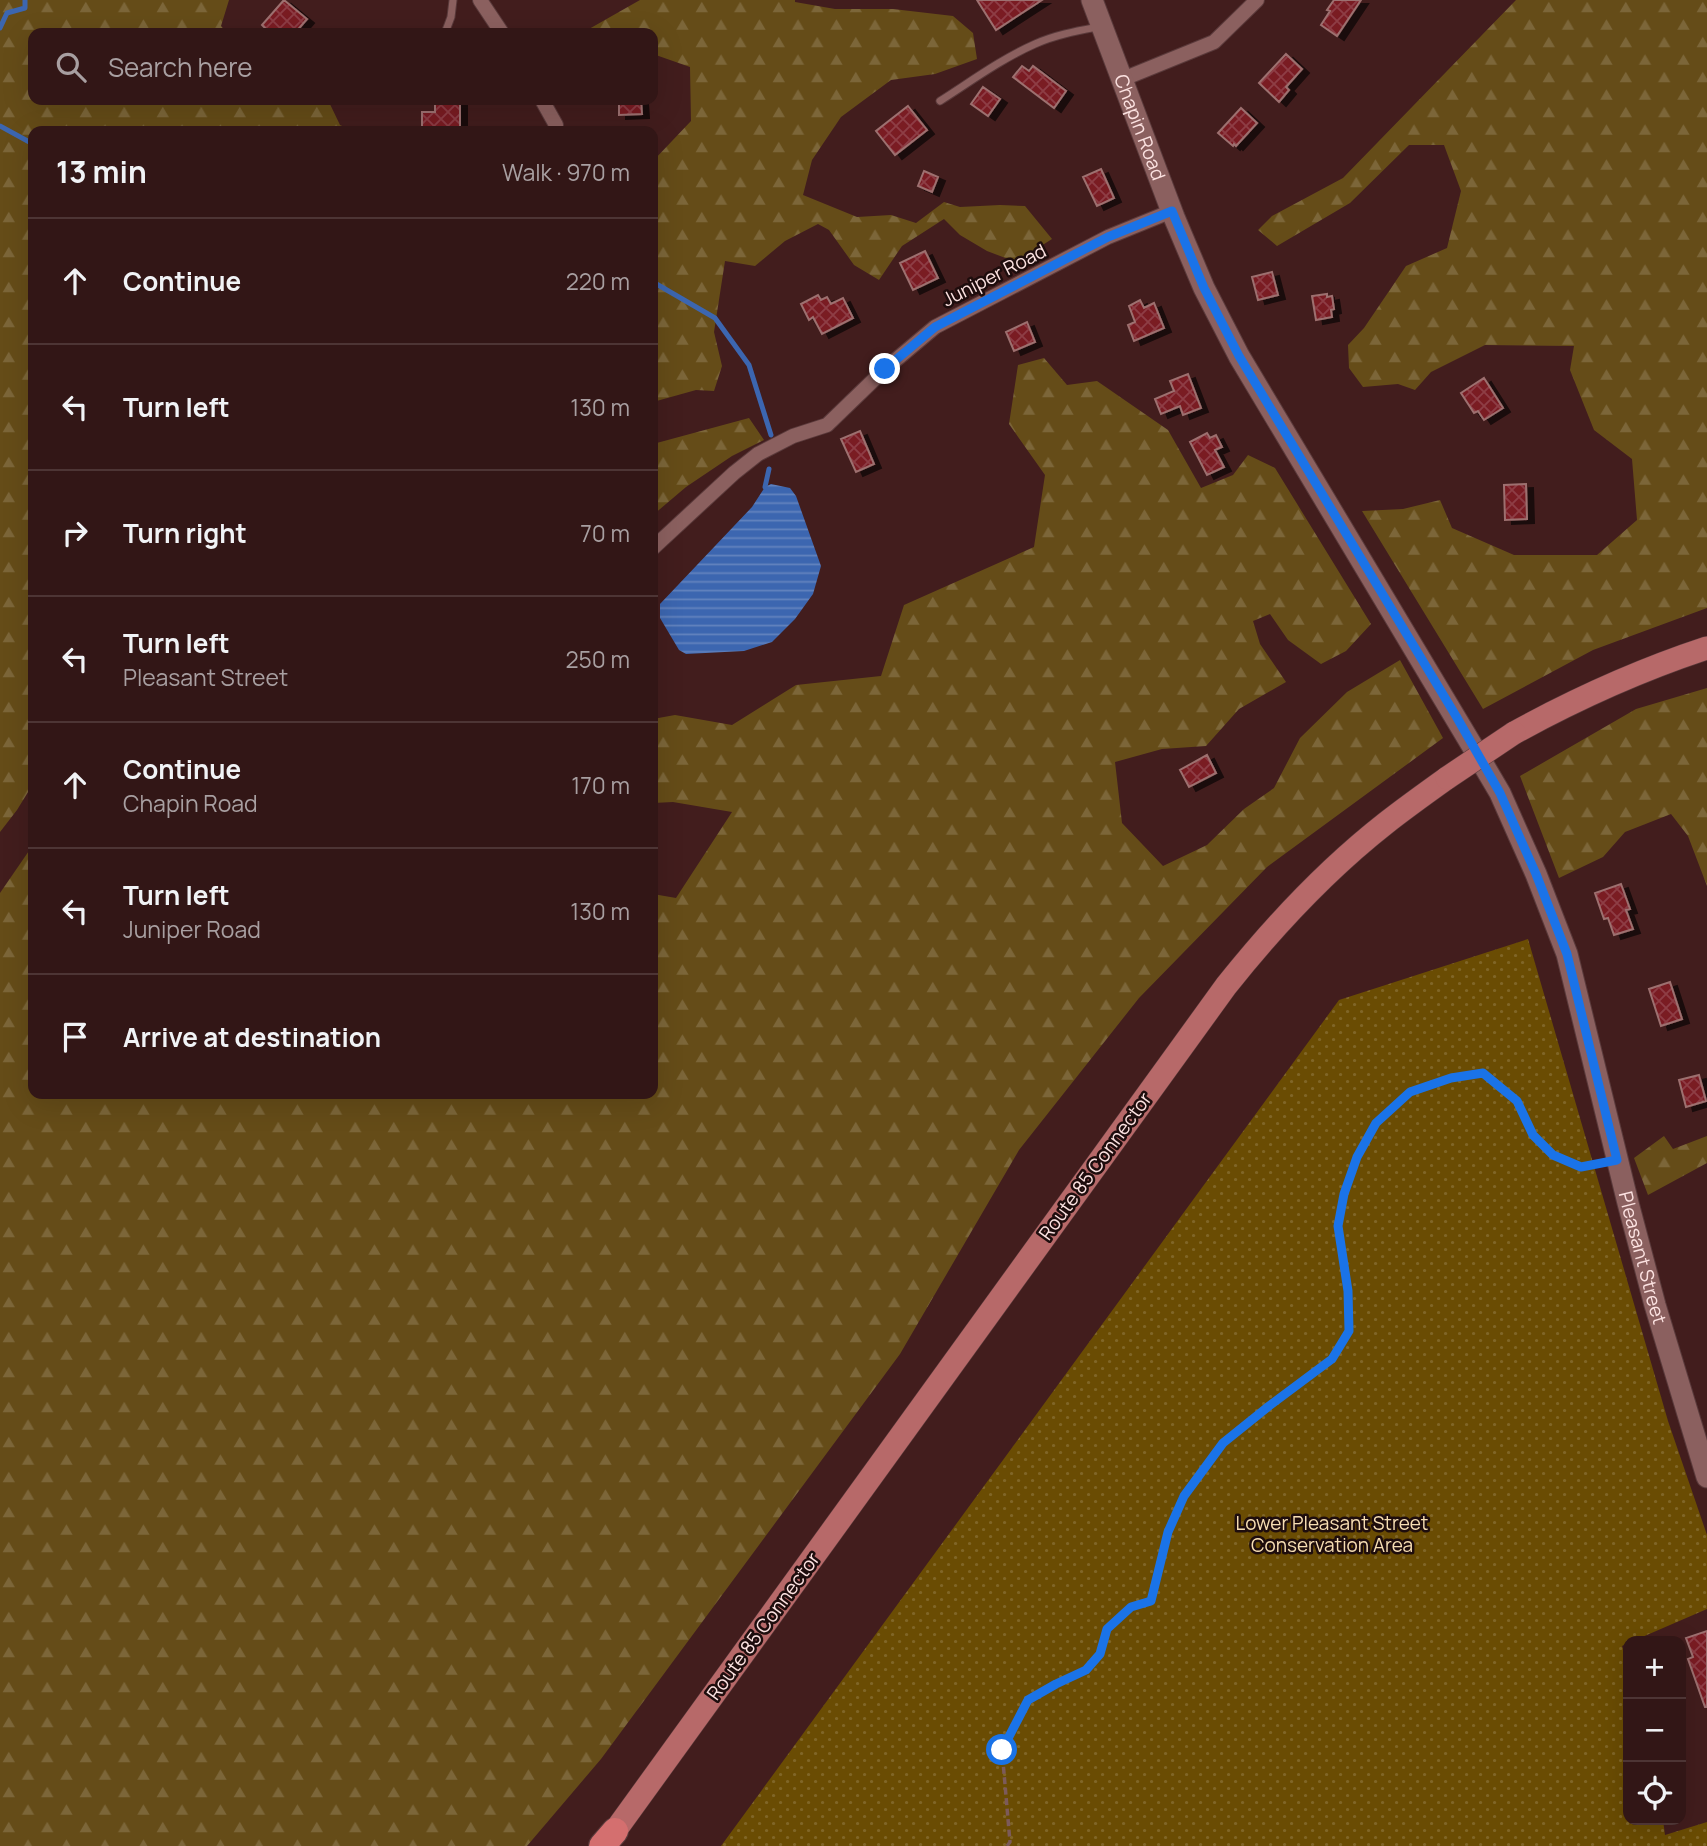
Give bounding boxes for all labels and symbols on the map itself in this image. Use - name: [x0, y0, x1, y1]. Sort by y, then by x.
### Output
- street label: Chapin Road: [1108, 71, 1172, 184]
- street label: Juniper Road: [937, 238, 1051, 312]
- route end: [869, 353, 900, 384]
- street label: Route 85 Connector: [1033, 1087, 1158, 1245]
- street label: Pleasant Street: [1613, 1189, 1673, 1327]
- park label: Lower Pleasant Street Conservation Area: [1236, 1510, 1428, 1558]
- street label: Route 85 Connector: [701, 1547, 826, 1705]
- route start: [986, 1734, 1017, 1765]

